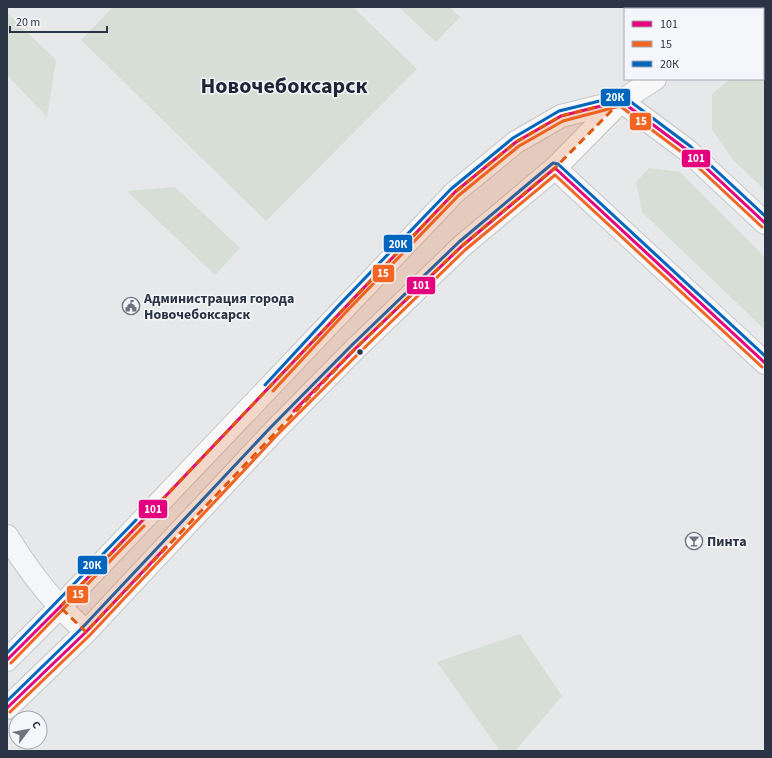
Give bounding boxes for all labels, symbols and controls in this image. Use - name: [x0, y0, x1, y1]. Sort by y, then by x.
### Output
- scale bar: [10, 8, 107, 34]
- legend: [624, 8, 764, 80]
- text: 20 m: [16, 14, 40, 31]
- text: 101: [660, 16, 678, 33]
- text: 15: [660, 36, 672, 53]
- text: 20К: [660, 56, 679, 73]
- district label: Новочебоксарск: [201, 70, 367, 102]
- line badge: 20К: [600, 88, 631, 107]
- text: 20К: [606, 90, 624, 105]
- line badge: 15: [629, 112, 652, 131]
- text: 15: [635, 114, 647, 129]
- line badge: 101: [681, 149, 711, 168]
- text: 101: [687, 151, 705, 166]
- line badge: 20К: [383, 234, 413, 253]
- text: 20К: [389, 237, 407, 252]
- line badge: 15: [372, 264, 395, 283]
- text: 15: [377, 266, 389, 281]
- line badge: 101: [406, 276, 436, 295]
- text: 101: [412, 278, 430, 293]
- place label: Администрация города Новочебоксарск: [143, 289, 294, 325]
- public building icon: Администрация города Новочебоксарск: [121, 296, 141, 316]
- unlabelled marker: [355, 347, 365, 357]
- line badge: 101: [138, 499, 168, 519]
- text: 101: [144, 502, 162, 517]
- bar icon: Пинта: [684, 531, 704, 551]
- place label: Пинта: [707, 532, 747, 552]
- line badge: 20К: [77, 555, 108, 575]
- text: 20К: [83, 558, 101, 573]
- line badge: 15: [66, 585, 89, 604]
- text: 15: [72, 587, 84, 602]
- north arrow: [8, 710, 48, 750]
- text: С: [28, 718, 44, 732]

